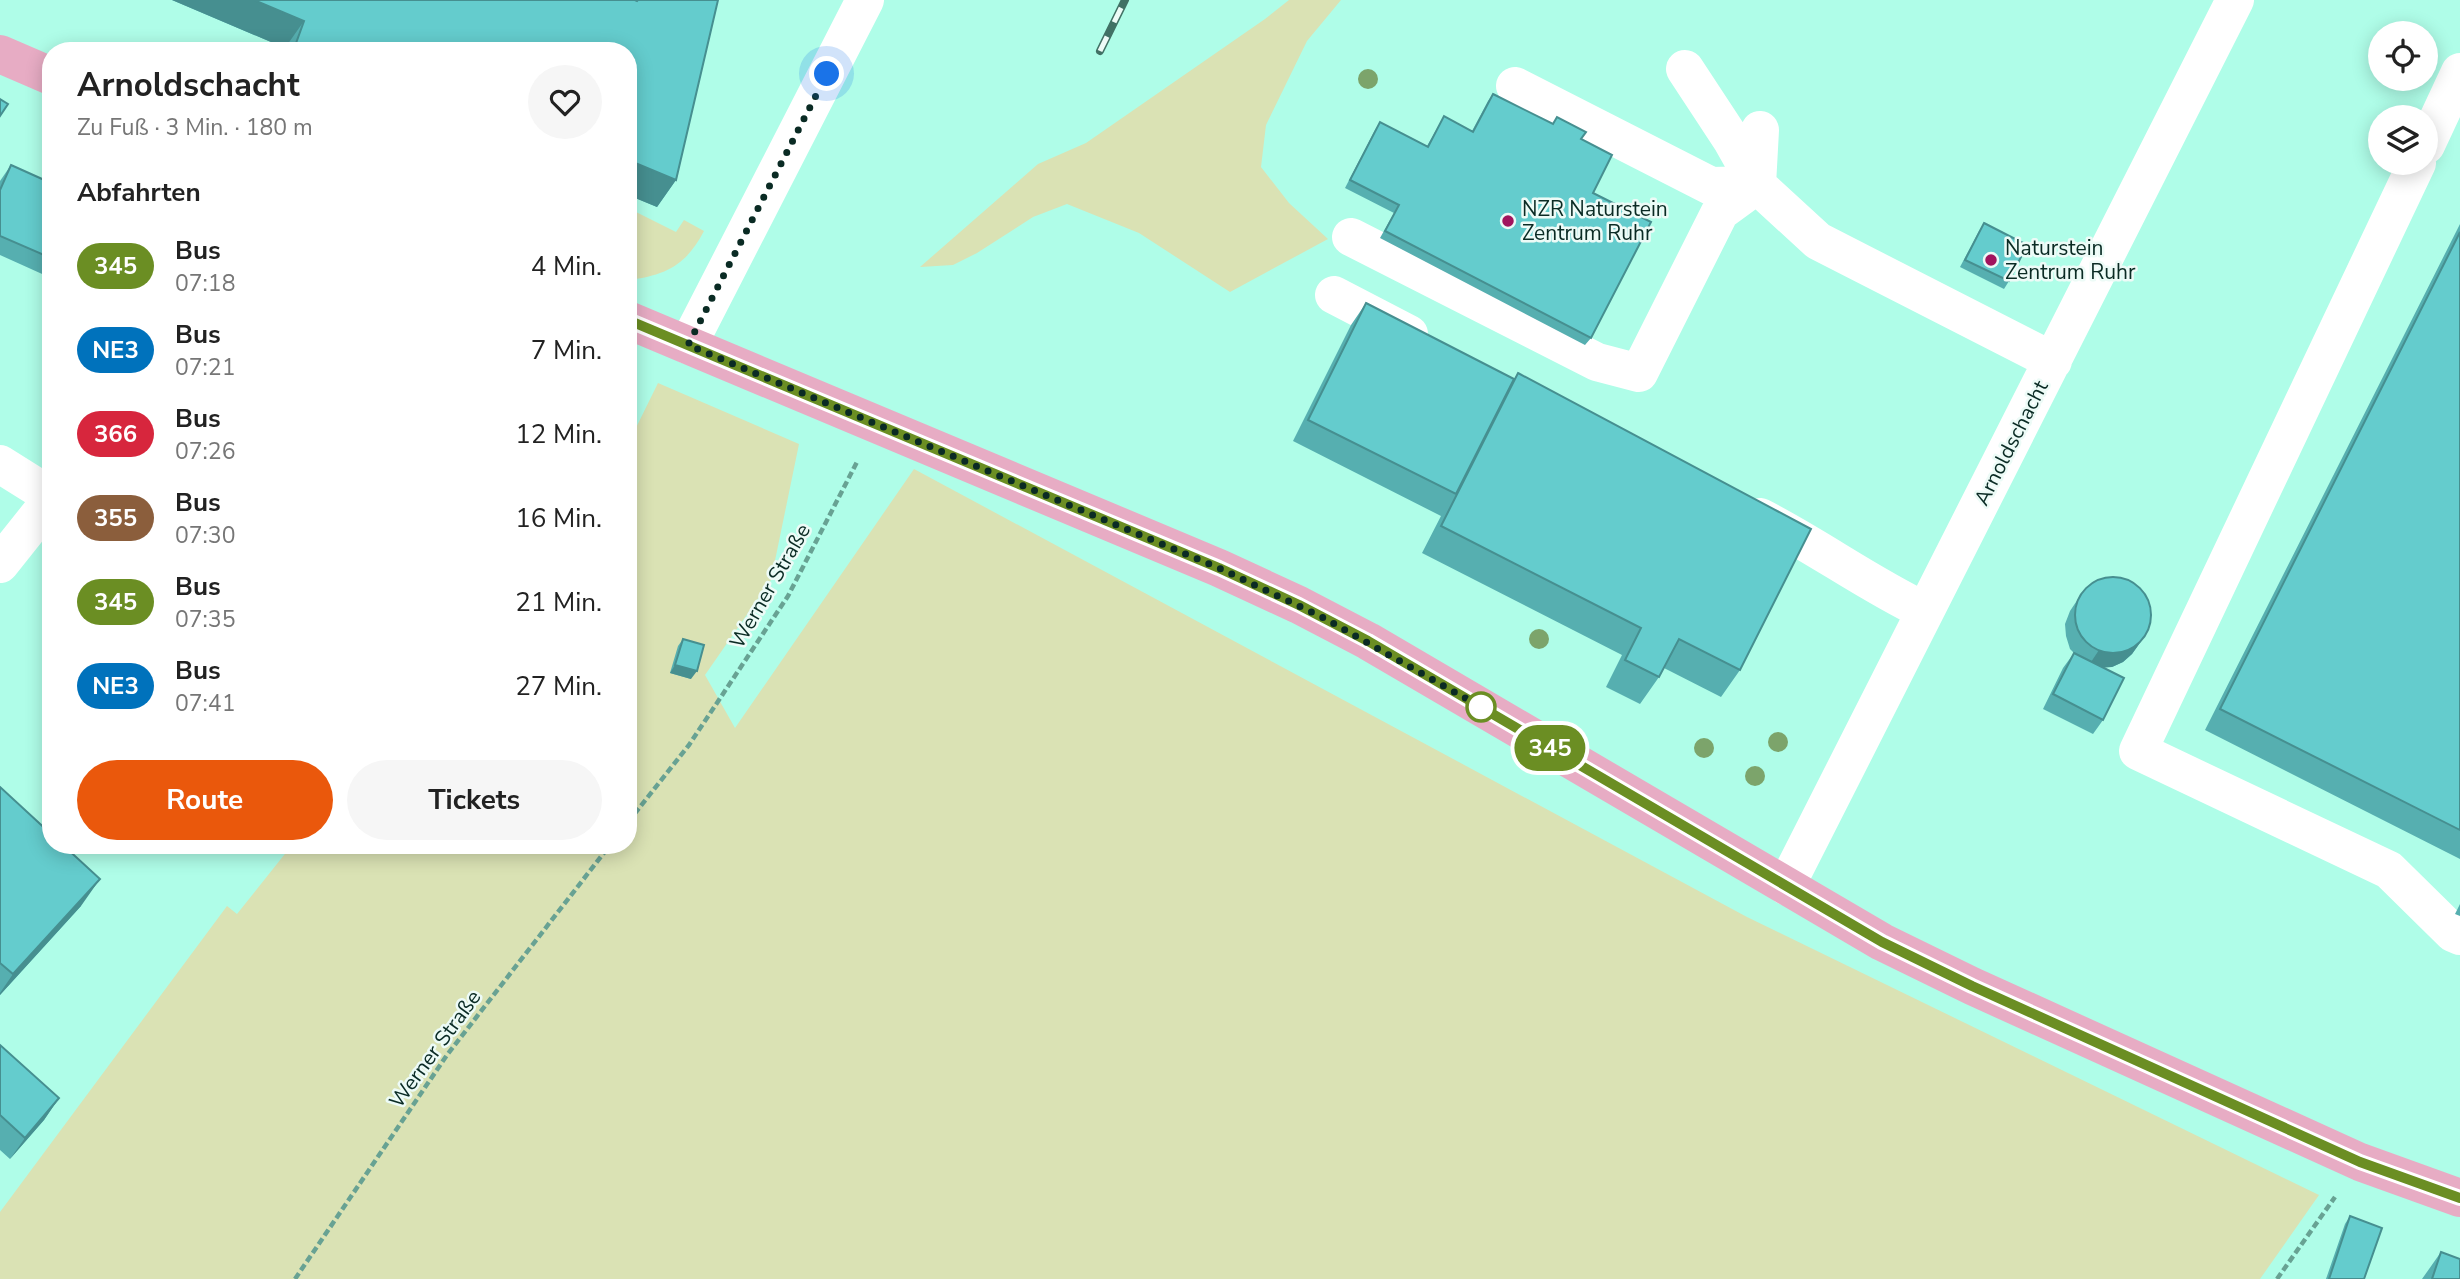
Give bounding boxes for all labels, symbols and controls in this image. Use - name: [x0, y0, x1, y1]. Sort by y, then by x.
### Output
- map controls: [2368, 21, 2438, 175]
- button: locate: [2368, 21, 2438, 91]
- your location: [809, 56, 844, 91]
- text: Arnoldschacht: [77, 63, 300, 108]
- button: heart: [528, 65, 602, 139]
- button: layers: [2368, 105, 2438, 175]
- text: Zu Fuß · 3 Min. · 180 m: [77, 112, 313, 143]
- text: Abfahrten: [77, 175, 201, 210]
- place label: NZR Naturstein Zentrum Ruhr: [1522, 195, 1668, 247]
- marker: NZR Naturstein Zentrum Ruhr: [1500, 213, 1516, 229]
- text: Bus: [175, 233, 221, 268]
- place label: Naturstein Zentrum Ruhr: [2005, 234, 2136, 286]
- text: 4 Min.: [531, 249, 602, 284]
- text: 345: [94, 250, 137, 282]
- marker: Naturstein Zentrum Ruhr: [1983, 252, 1999, 268]
- text: 07:18: [175, 268, 235, 299]
- text: Bus: [175, 317, 221, 352]
- text: 7 Min.: [531, 333, 602, 368]
- text: NE3: [92, 334, 139, 366]
- text: 07:21: [175, 352, 235, 383]
- street label: Arnoldschacht: [1968, 375, 2055, 510]
- text: Bus: [175, 401, 221, 436]
- text: 12 Min.: [515, 417, 602, 452]
- text: 366: [94, 418, 137, 450]
- text: 07:26: [175, 436, 235, 467]
- text: Bus: [175, 485, 221, 520]
- text: 16 Min.: [515, 501, 602, 536]
- text: 355: [94, 502, 137, 534]
- street label: Werner Straße: [723, 519, 817, 653]
- text: 07:30: [175, 520, 235, 551]
- text: Bus: [175, 569, 221, 604]
- text: 21 Min.: [515, 585, 602, 620]
- text: 345: [94, 586, 137, 618]
- text: 07:35: [175, 604, 235, 635]
- text: Bus: [175, 653, 221, 688]
- text: 27 Min.: [515, 669, 602, 704]
- text: NE3: [92, 670, 139, 702]
- text: 07:41: [175, 688, 235, 719]
- unlabelled marker: [1466, 692, 1496, 722]
- line badge: 345: [1510, 725, 1590, 771]
- text: 345: [1528, 732, 1572, 764]
- button: Route: [77, 760, 333, 840]
- button: Tickets: [347, 760, 602, 840]
- street label: Werner Straße: [383, 984, 487, 1114]

